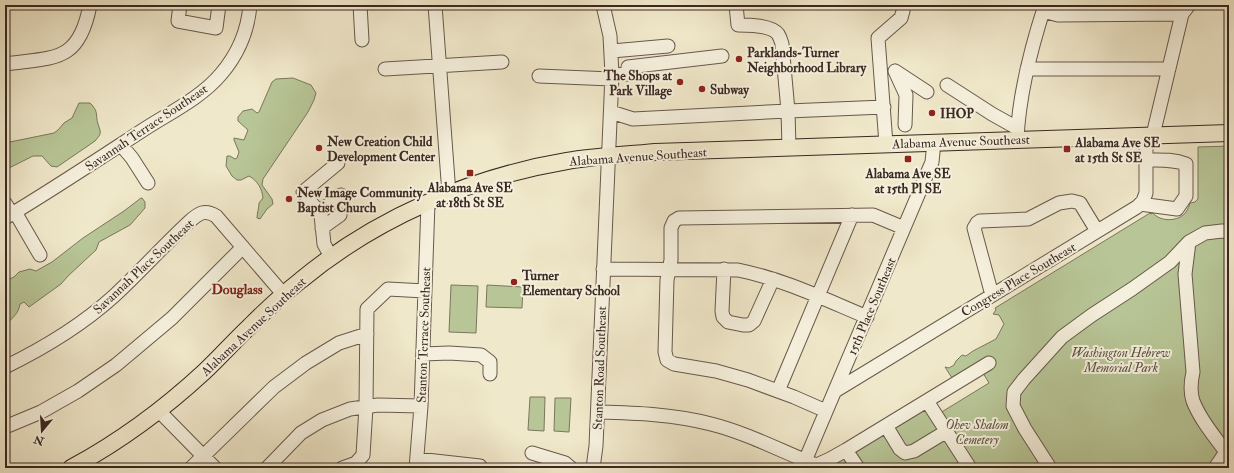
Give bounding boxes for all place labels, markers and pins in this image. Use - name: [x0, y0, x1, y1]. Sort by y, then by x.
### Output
- place label: Parklands-Turner Neighborhood Library: [746, 45, 868, 77]
- marker: Parklands-Turner Neighborhood Library: [734, 54, 744, 64]
- place label: The Shops at Park Village: [603, 68, 673, 100]
- marker: The Shops at Park Village: [675, 77, 685, 87]
- place label: Subway: [710, 82, 750, 99]
- marker: Subway: [697, 84, 707, 94]
- place label: IHOP: [940, 106, 974, 122]
- marker: IHOP: [927, 108, 937, 118]
- place label: New Creation Child Development Center: [326, 134, 436, 166]
- place label: Alabama Ave SE at 15th St SE: [1074, 135, 1161, 166]
- marker: New Creation Child Development Center: [314, 143, 324, 153]
- marker: Alabama Ave SE at 15th St SE: [1062, 144, 1072, 154]
- marker: Alabama Ave SE at 15th Pl SE: [903, 154, 913, 164]
- place label: Alabama Ave SE at 15th Pl SE: [864, 166, 951, 197]
- marker: Alabama Ave SE at 18th St SE: [465, 168, 475, 178]
- place label: Alabama Ave SE at 18th St SE: [426, 180, 513, 211]
- place label: New Image Community Baptist Church: [296, 185, 424, 217]
- marker: New Image Community Baptist Church: [284, 194, 294, 204]
- place label: Turner Elementary School: [521, 268, 621, 300]
- marker: Turner Elementary School: [509, 277, 519, 287]

